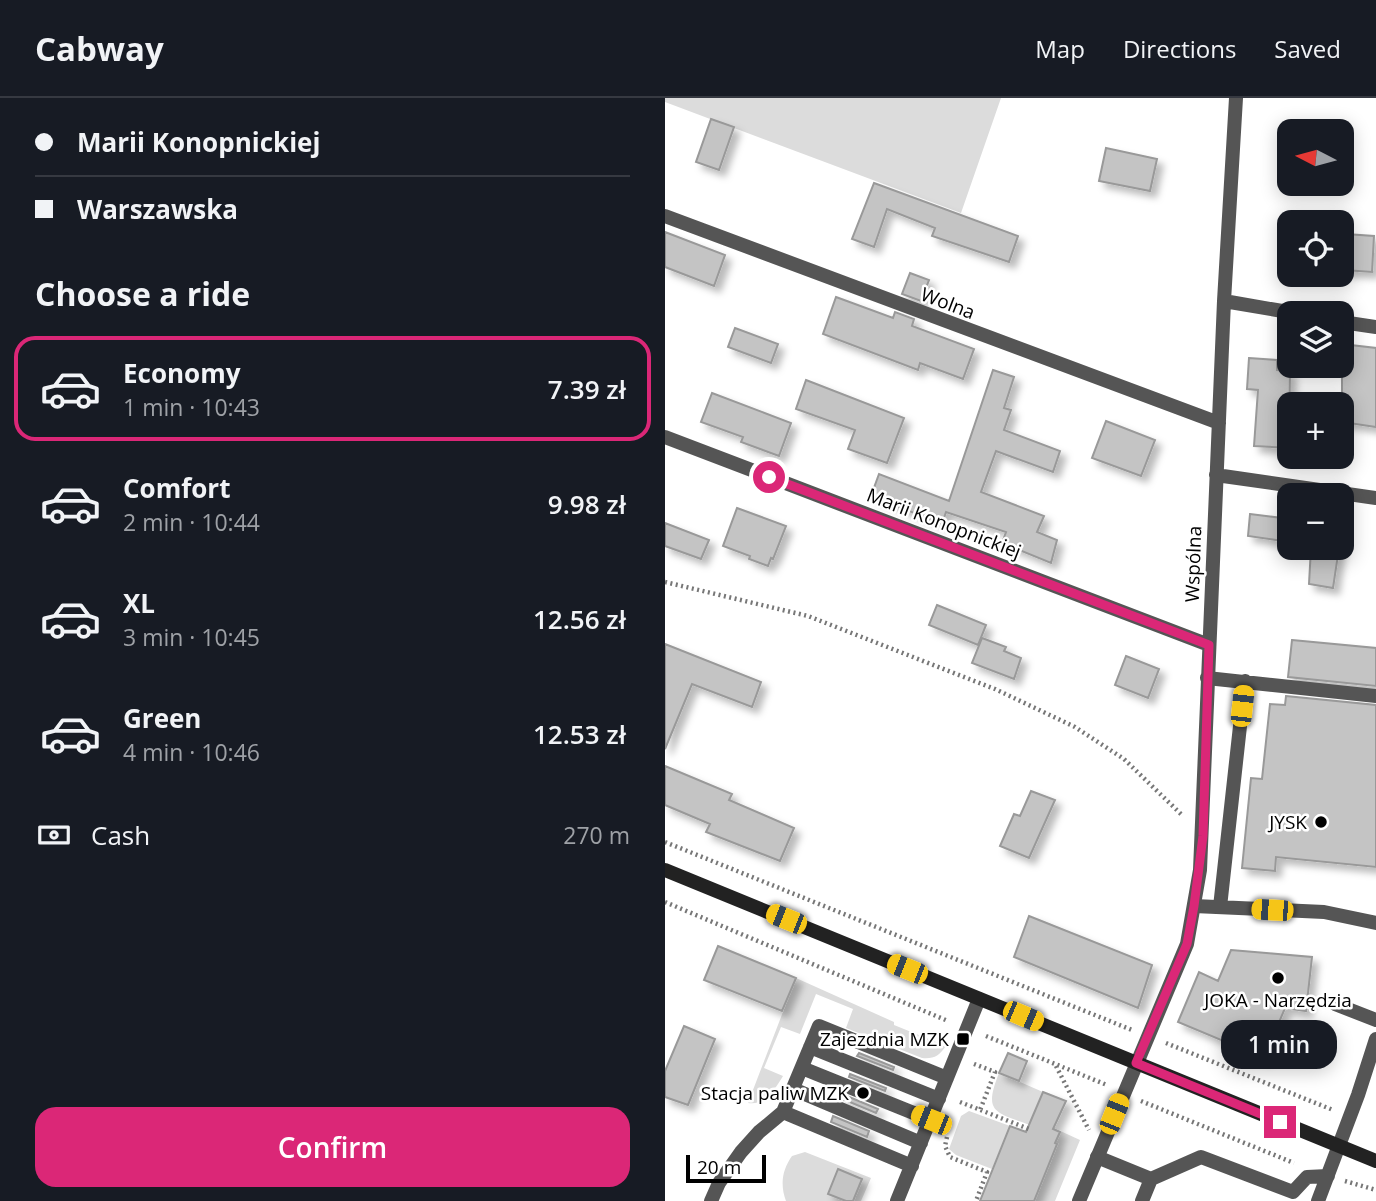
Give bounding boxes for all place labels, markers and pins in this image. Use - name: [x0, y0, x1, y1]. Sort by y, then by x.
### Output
- place label: JYSK: [1267, 809, 1307, 835]
- marker: JYSK: [1313, 814, 1329, 830]
- marker: JOKA - Narzędzia: [1270, 970, 1286, 986]
- place label: JOKA - Narzędzia: [1202, 987, 1352, 1013]
- place label: Zajezdnia MZK: [820, 1026, 949, 1052]
- marker: Zajezdnia MZK: [955, 1031, 971, 1047]
- place label: Stacja paliw MZK: [701, 1080, 849, 1106]
- marker: Stacja paliw MZK: [855, 1085, 871, 1101]

